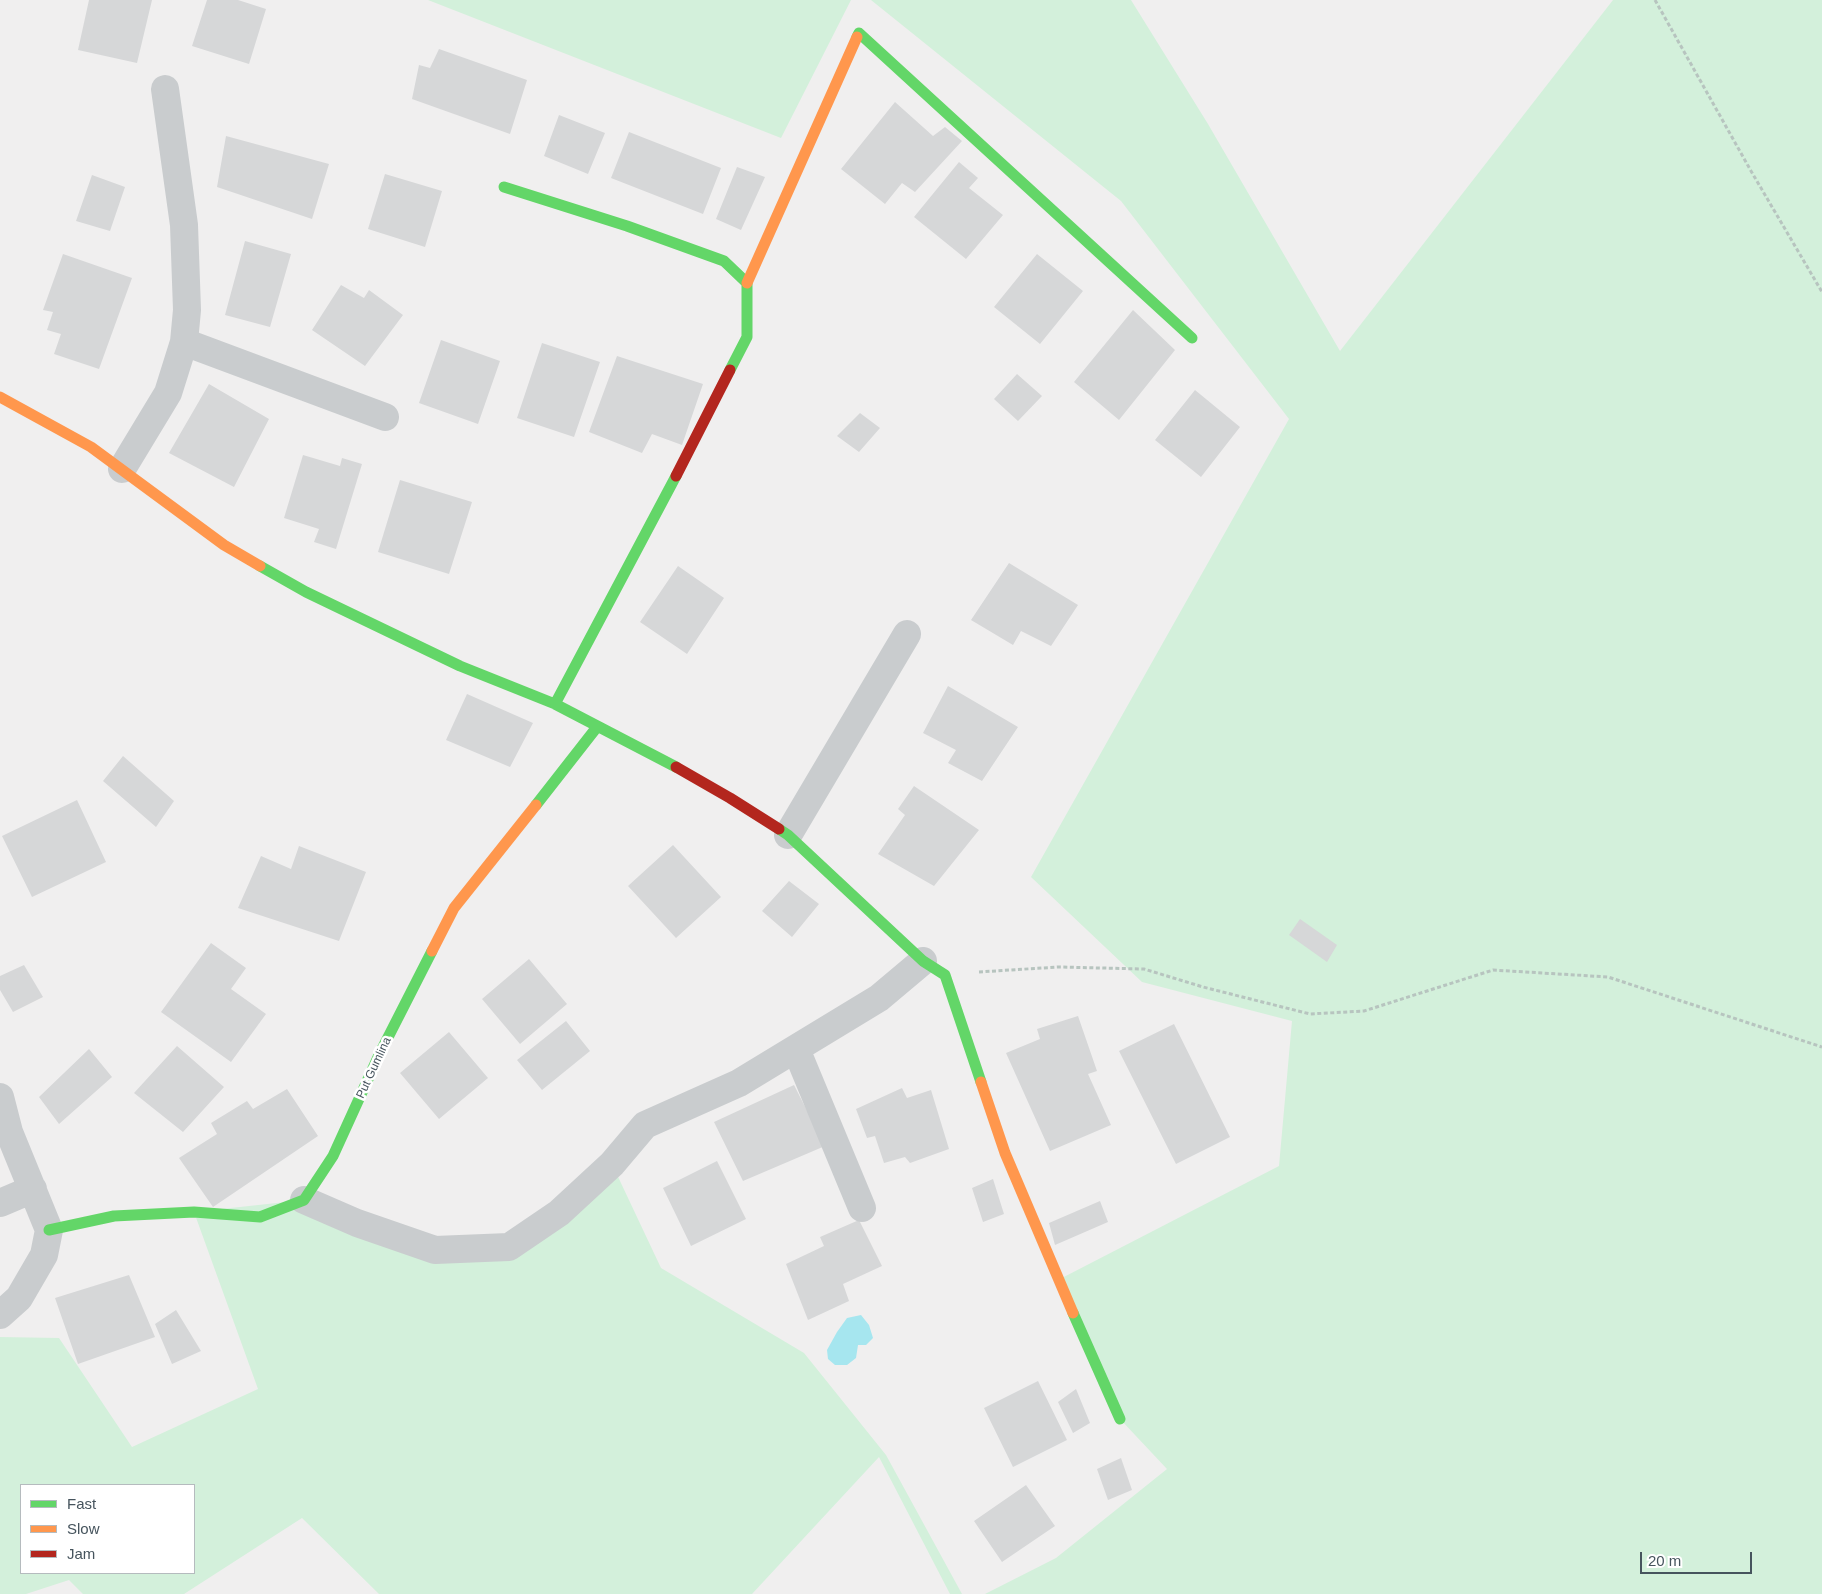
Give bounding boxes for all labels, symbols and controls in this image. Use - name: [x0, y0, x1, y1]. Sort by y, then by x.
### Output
- street label: Put Gumlina: [354, 1035, 394, 1101]
- legend: [20, 1484, 195, 1574]
- text: Fast: [67, 1495, 96, 1512]
- text: Slow: [67, 1520, 100, 1537]
- scale bar: [1642, 1542, 1754, 1574]
- text: Jam: [67, 1545, 95, 1562]
- text: 20 m: [1648, 1552, 1681, 1569]

